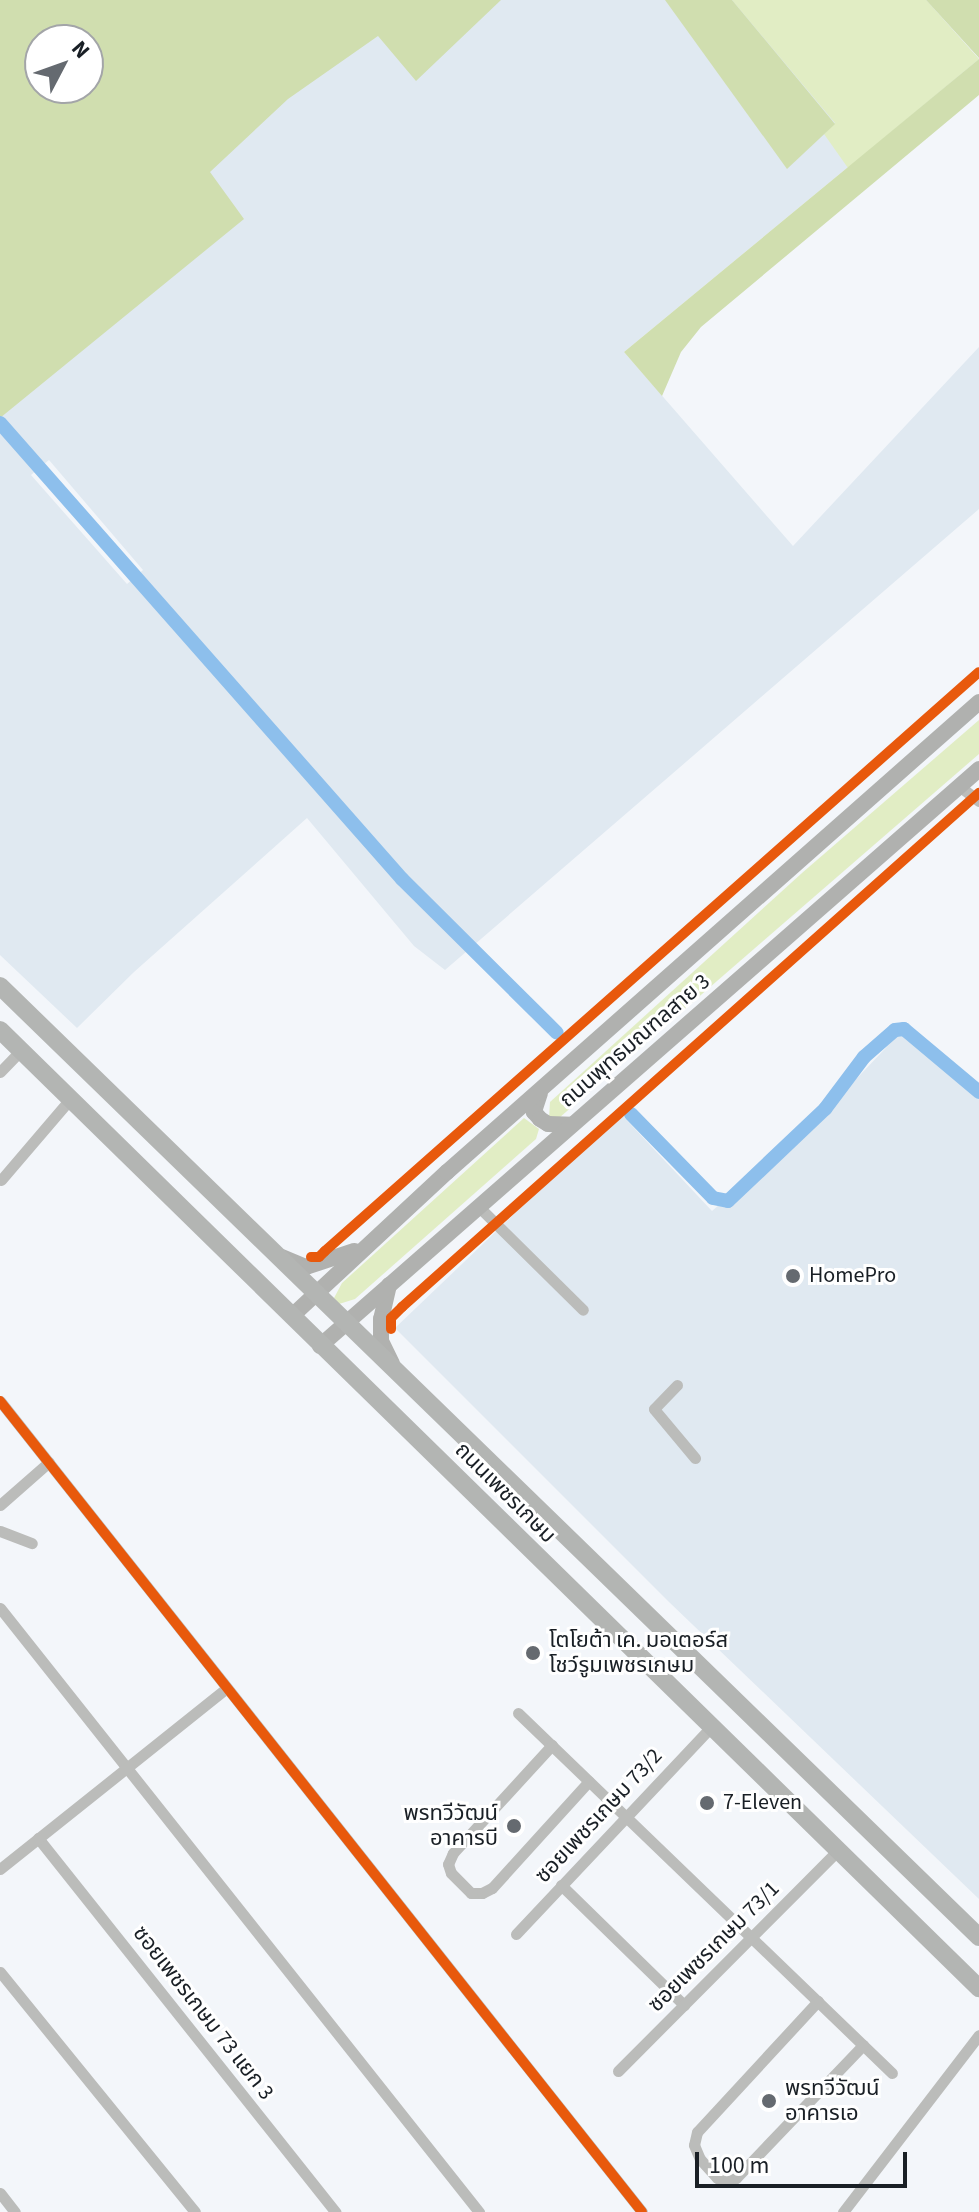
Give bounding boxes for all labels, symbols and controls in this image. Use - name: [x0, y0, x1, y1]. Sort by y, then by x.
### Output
- north arrow: [24, 24, 104, 104]
- text: N: [64, 34, 97, 66]
- street label: ถนนพุทธมณฑลสาย 3: [554, 969, 716, 1113]
- place label: HomePro: [809, 1263, 896, 1289]
- marker: HomePro: [784, 1267, 802, 1285]
- street label: ถนนเพชรเกษม: [449, 1437, 561, 1549]
- place label: โตโยต้า เค. มอเตอร์ส โชว์รูมเพชรเกษม: [549, 1627, 728, 1678]
- marker: โตโยต้า เค. มอเตอร์ส โชว์รูมเพชรเกษม: [524, 1644, 542, 1662]
- street label: ซอยเพชรเกษม 73/2: [530, 1743, 668, 1889]
- place label: 7-Eleven: [723, 1790, 802, 1816]
- marker: 7-Eleven: [698, 1794, 716, 1812]
- place label: พรทวีวัฒน์ อาคารบี: [404, 1800, 498, 1852]
- marker: พรทวีวัฒน์ อาคารบี: [505, 1817, 523, 1835]
- street label: ซอยเพชรเกษม 73/1: [643, 1876, 785, 2018]
- street label: ซอยเพชรเกษม 73 แยก 3: [127, 1921, 279, 2105]
- place label: พรทวีวัฒน์ อาคารเอ: [785, 2075, 879, 2126]
- marker: พรทวีวัฒน์ อาคารเอ: [760, 2092, 778, 2110]
- scale bar: [699, 2136, 911, 2186]
- text: 100 m: [709, 2148, 769, 2183]

